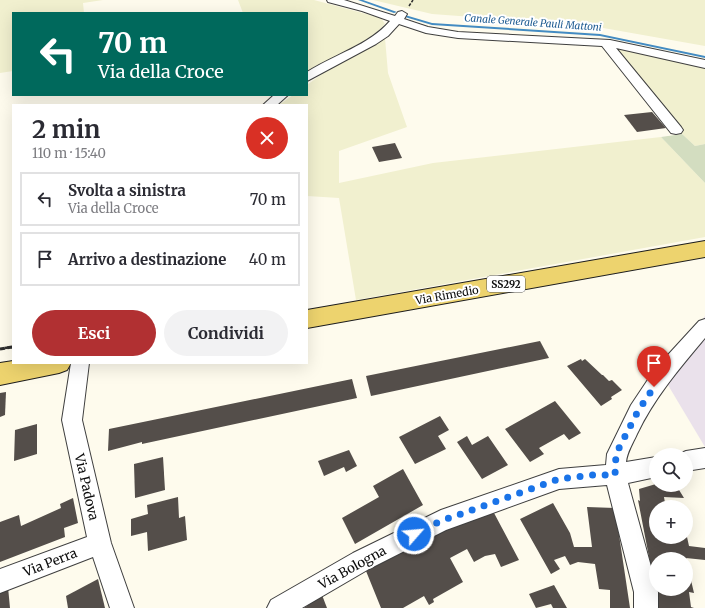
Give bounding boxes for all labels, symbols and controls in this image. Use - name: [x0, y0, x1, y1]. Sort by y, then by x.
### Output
- water label: Canale Generale Pauli Mattoni: [464, 11, 602, 34]
- text: 70 m: [98, 25, 167, 61]
- icon: left: [32, 28, 84, 80]
- text: Via della Croce: [98, 60, 224, 83]
- text: 2 min: [32, 114, 100, 145]
- button: close: [246, 117, 288, 159]
- text: 110 m · 15:40: [32, 145, 106, 162]
- text: Svolta a sinistra: [68, 181, 186, 200]
- icon: left: [34, 188, 56, 210]
- text: 70 m: [250, 190, 286, 209]
- text: Via della Croce: [68, 200, 159, 217]
- icon: arrive: [34, 248, 56, 270]
- text: Arrivo a destinazione: [68, 250, 226, 269]
- text: 40 m: [249, 250, 286, 269]
- road number: SS292: [487, 276, 525, 292]
- street label: Via Rimedio: [413, 282, 480, 308]
- button: Esci: [32, 310, 156, 356]
- button: Condividi: [164, 310, 288, 356]
- pin: [637, 346, 671, 387]
- icon: arrive: [643, 352, 665, 374]
- map controls: [649, 448, 693, 596]
- button: search: [649, 448, 693, 492]
- street label: Via Padova: [70, 451, 102, 522]
- button: +: [649, 500, 693, 544]
- position arrow: [393, 513, 435, 555]
- street label: Via Bologna: [315, 542, 389, 593]
- street label: Via Perra: [20, 544, 80, 581]
- button: −: [649, 552, 693, 596]

